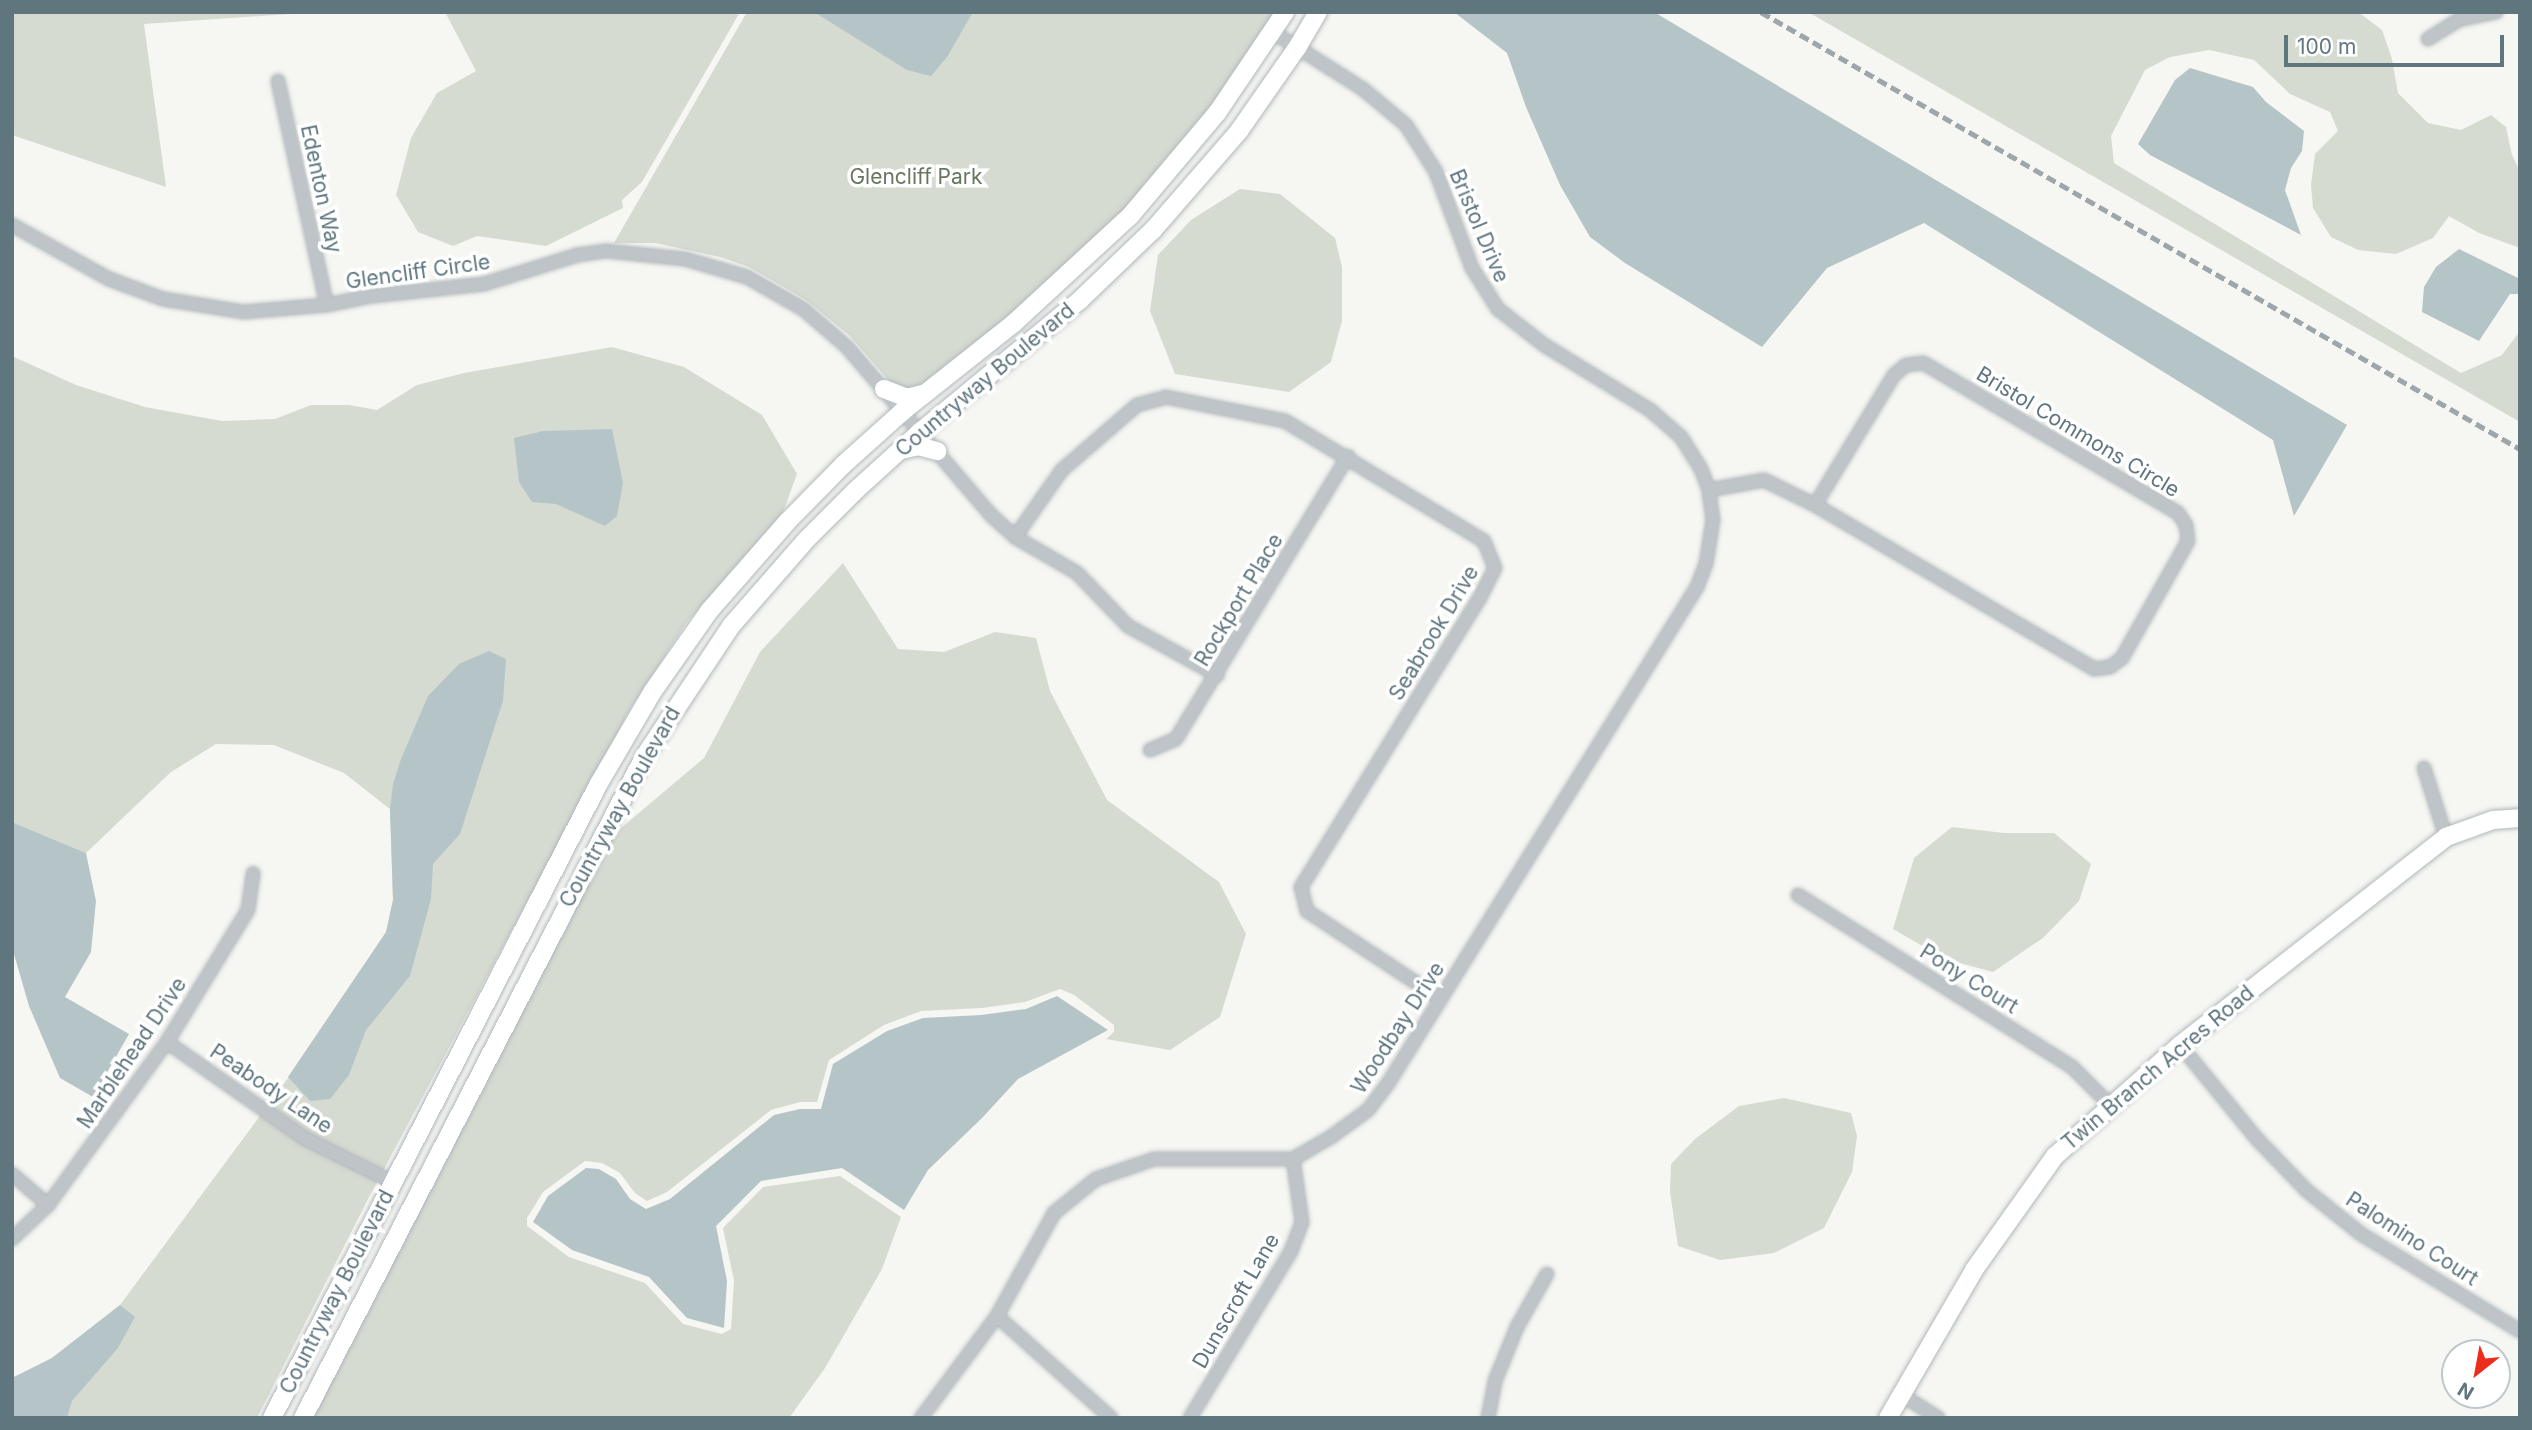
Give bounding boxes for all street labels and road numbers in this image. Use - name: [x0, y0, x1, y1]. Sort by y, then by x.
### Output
- street label: Edenton Way: [295, 123, 347, 255]
- street label: Bristol Drive: [1444, 166, 1514, 286]
- street label: Glencliff Circle: [344, 249, 492, 295]
- street label: Countryway Boulevard: [890, 298, 1080, 462]
- street label: Bristol Commons Circle: [1972, 361, 2184, 503]
- street label: Rockport Place: [1189, 529, 1289, 671]
- street label: Seabrook Drive: [1384, 561, 1484, 705]
- street label: Countryway Boulevard: [554, 702, 686, 912]
- street label: Pony Court: [1915, 939, 2023, 1019]
- street label: Woodbay Drive: [1346, 957, 1450, 1099]
- street label: Marblehead Drive: [72, 973, 192, 1133]
- street label: Twin Branch Acres Road: [2057, 980, 2259, 1156]
- street label: Peabody Lane: [205, 1039, 337, 1139]
- street label: Countryway Boulevard: [275, 1186, 399, 1398]
- street label: Palomino Court: [2341, 1187, 2483, 1291]
- street label: Dunscroft Lane: [1187, 1229, 1285, 1373]

